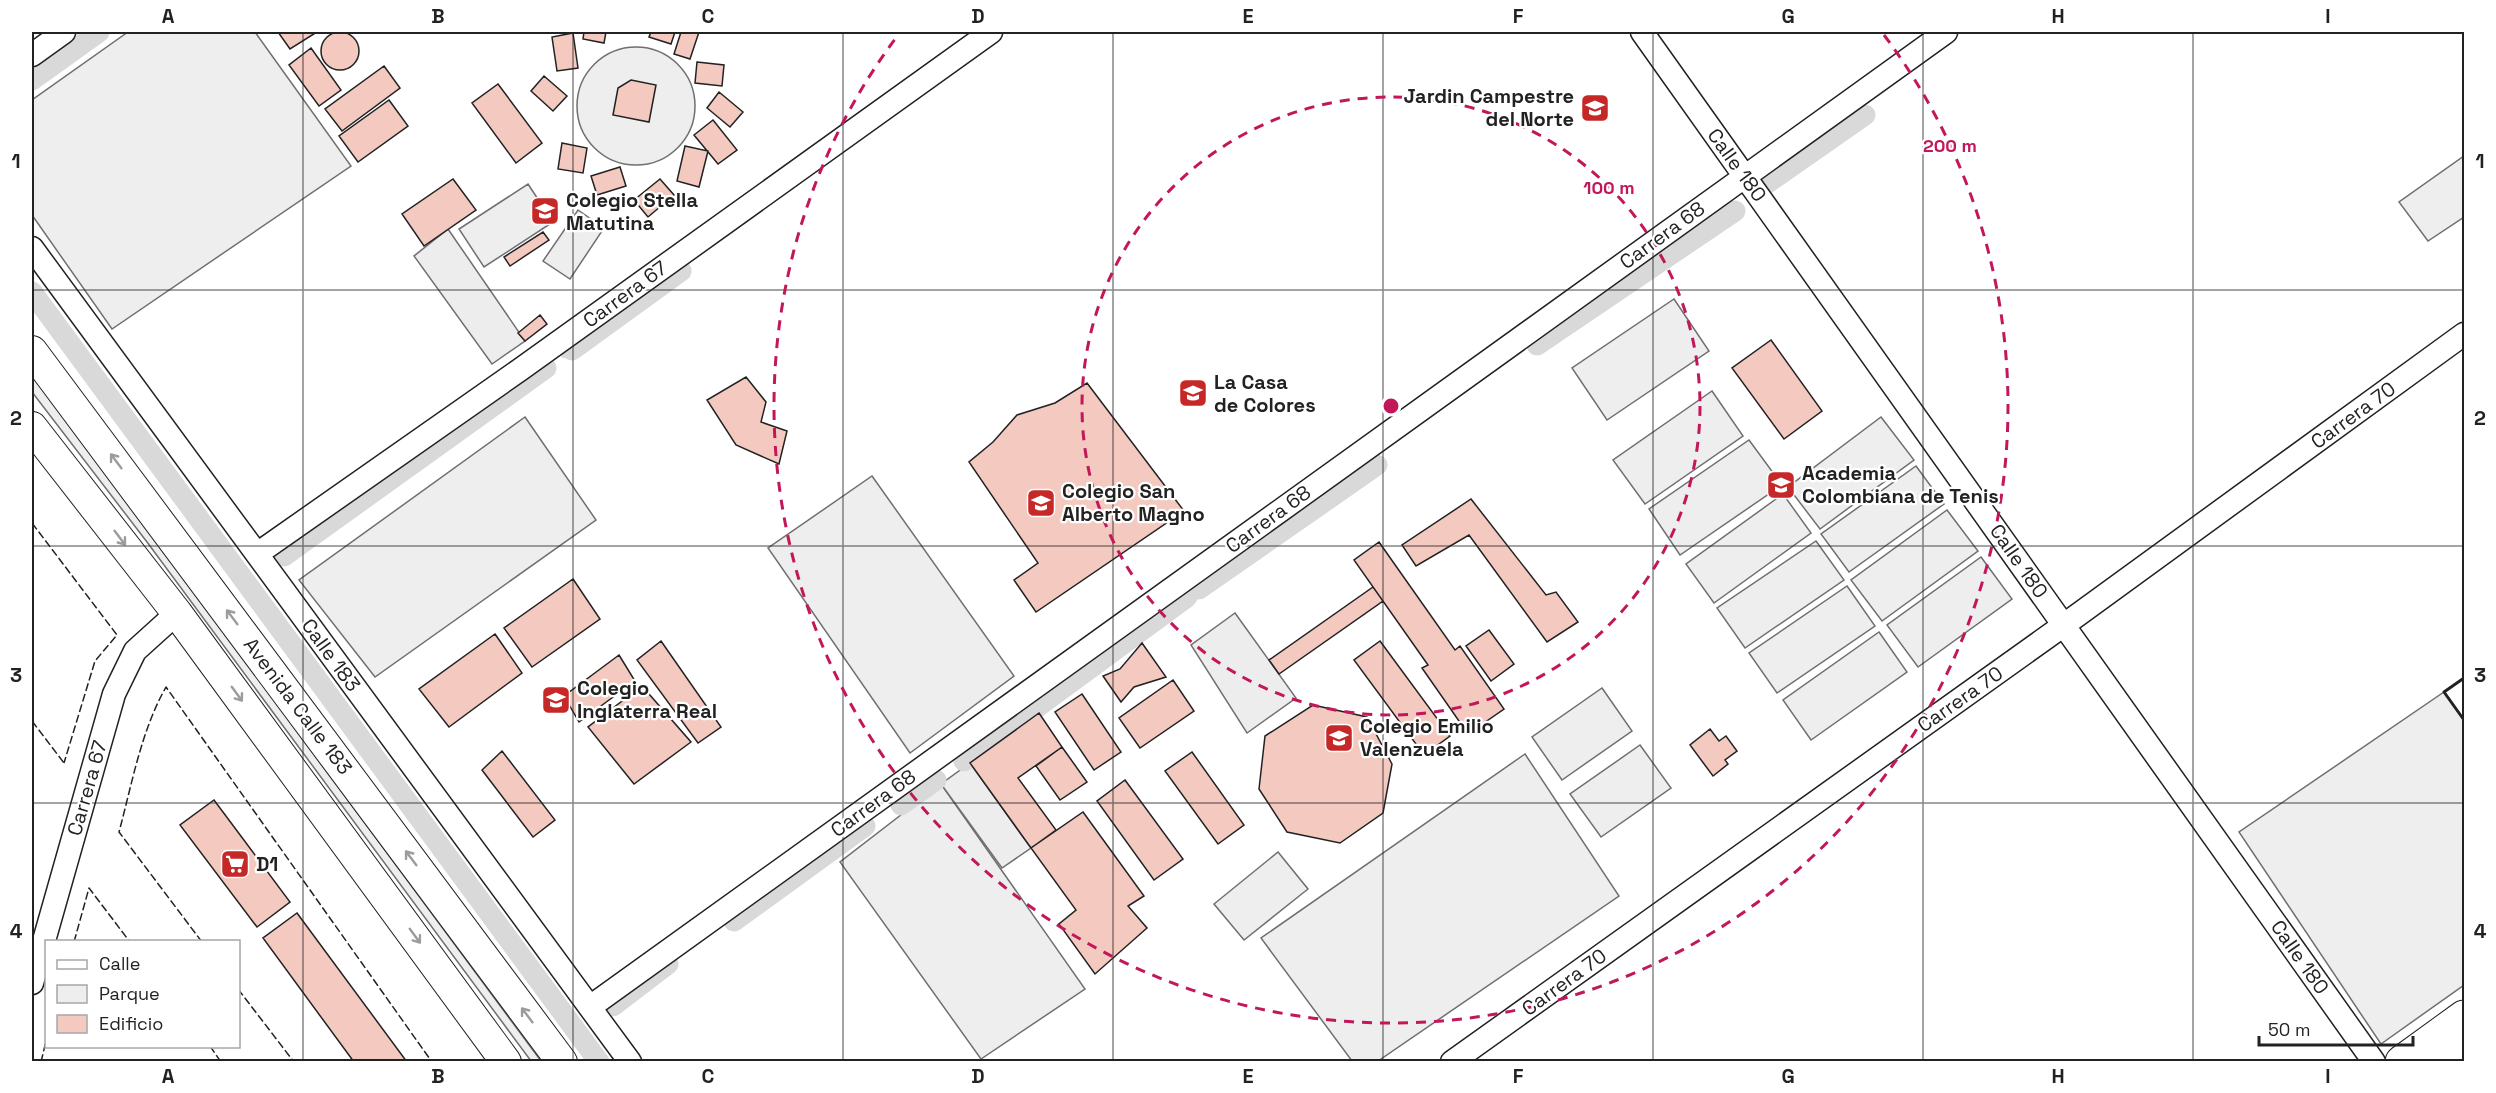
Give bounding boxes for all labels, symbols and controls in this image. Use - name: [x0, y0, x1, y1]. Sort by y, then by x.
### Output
- text: A: [162, 3, 175, 29]
- text: B: [431, 3, 445, 29]
- text: C: [702, 3, 715, 29]
- text: D: [971, 3, 985, 29]
- text: E: [1242, 3, 1254, 29]
- text: F: [1513, 3, 1524, 29]
- text: G: [1781, 3, 1795, 29]
- text: H: [2051, 3, 2065, 29]
- text: I: [2325, 3, 2331, 29]
- place label: Jardin Campestre del Norte: [1404, 83, 1574, 132]
- school or university icon: Jardin Campestre del Norte: [1579, 92, 1611, 124]
- street label: Calle 180: [1702, 123, 1772, 207]
- text: 200 m: [1923, 134, 1977, 157]
- text: 1: [11, 148, 21, 174]
- text: 1: [2475, 148, 2485, 174]
- text: 100 m: [1583, 176, 1635, 199]
- place label: Colegio Stella Matutina: [566, 187, 698, 236]
- school or university icon: Colegio Stella Matutina: [529, 195, 561, 227]
- street label: Carrera 68: [1614, 195, 1710, 275]
- street label: Carrera 67: [578, 255, 672, 333]
- place label: La Casa de Colores: [1214, 369, 1316, 418]
- street label: Carrera 70: [2305, 375, 2401, 455]
- school or university icon: La Casa de Colores: [1177, 377, 1209, 409]
- centre of rings: [1381, 396, 1401, 416]
- text: 2: [10, 405, 22, 431]
- text: 2: [2474, 405, 2486, 431]
- one-way arrow: [109, 453, 122, 469]
- place label: Academia Colombiana de Tenis: [1802, 460, 1999, 509]
- school or university icon: Academia Colombiana de Tenis: [1765, 469, 1797, 501]
- place label: Colegio San Alberto Magno: [1062, 478, 1205, 527]
- street label: Carrera 68: [1220, 479, 1316, 559]
- school or university icon: Colegio San Alberto Magno: [1025, 487, 1057, 519]
- street label: Calle 180: [1984, 519, 2054, 603]
- one-way arrow: [114, 530, 127, 546]
- one-way arrow: [226, 610, 238, 626]
- street label: Calle 183: [296, 613, 366, 697]
- street label: Avenida Calle 183: [238, 632, 358, 780]
- street label: Carrera 70: [1912, 660, 2008, 738]
- text: 3: [10, 662, 22, 688]
- text: 3: [2474, 662, 2486, 688]
- place label: Colegio Inglaterra Real: [577, 675, 717, 724]
- school or university icon: Colegio Inglaterra Real: [540, 684, 572, 716]
- one-way arrow: [231, 686, 243, 702]
- place label: Colegio Emilio Valenzuela: [1360, 713, 1494, 762]
- school or university icon: Colegio Emilio Valenzuela: [1323, 722, 1355, 754]
- street label: Carrera 67: [61, 737, 113, 839]
- street label: Carrera 68: [825, 763, 921, 843]
- supermarket icon: D1: [219, 848, 251, 880]
- one-way arrow: [405, 850, 418, 866]
- place label: D1: [256, 851, 278, 877]
- street label: Calle 180: [2265, 915, 2335, 999]
- text: 4: [10, 918, 23, 944]
- text: 4: [2474, 918, 2487, 944]
- one-way arrow: [408, 928, 421, 944]
- legend: [45, 940, 240, 1048]
- street label: Carrera 70: [1516, 942, 1612, 1022]
- text: Calle: [99, 952, 140, 975]
- text: Parque: [99, 982, 160, 1005]
- one-way arrow: [521, 1007, 534, 1023]
- scale bar: [2259, 1009, 2414, 1047]
- text: Edificio: [99, 1012, 163, 1035]
- text: 50 m: [2268, 1018, 2310, 1041]
- text: A: [162, 1063, 175, 1089]
- text: B: [431, 1063, 445, 1089]
- text: C: [702, 1063, 715, 1089]
- text: D: [971, 1063, 985, 1089]
- text: E: [1242, 1063, 1254, 1089]
- text: F: [1513, 1063, 1524, 1089]
- text: G: [1781, 1063, 1795, 1089]
- text: H: [2051, 1063, 2065, 1089]
- text: I: [2325, 1063, 2331, 1089]

